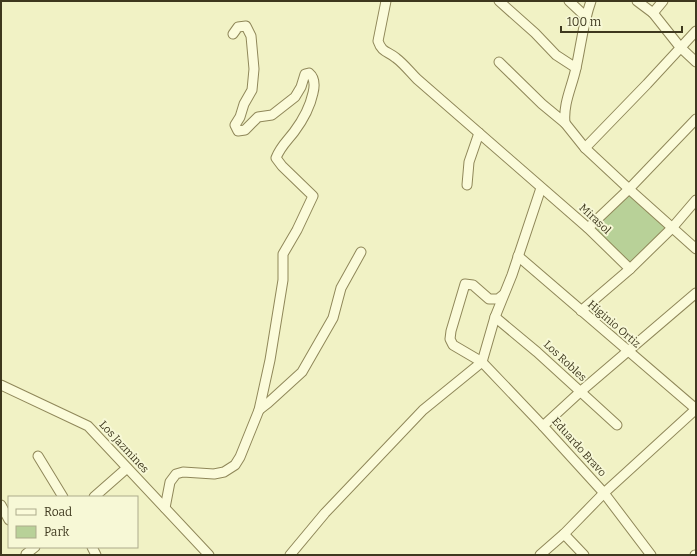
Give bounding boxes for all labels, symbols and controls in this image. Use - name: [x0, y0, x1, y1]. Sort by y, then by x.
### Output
- scale bar: [561, 8, 682, 34]
- text: 100 m: [567, 15, 602, 29]
- street label: Mirasol: [577, 201, 613, 237]
- street label: Higinio Ortiz: [585, 298, 643, 350]
- street label: Los Robles: [541, 338, 589, 384]
- street label: Eduardo Bravo: [549, 415, 609, 479]
- street label: Los Jazmines: [97, 418, 151, 476]
- legend: [8, 496, 138, 548]
- text: Road: [44, 505, 72, 519]
- text: Park: [44, 525, 70, 539]

